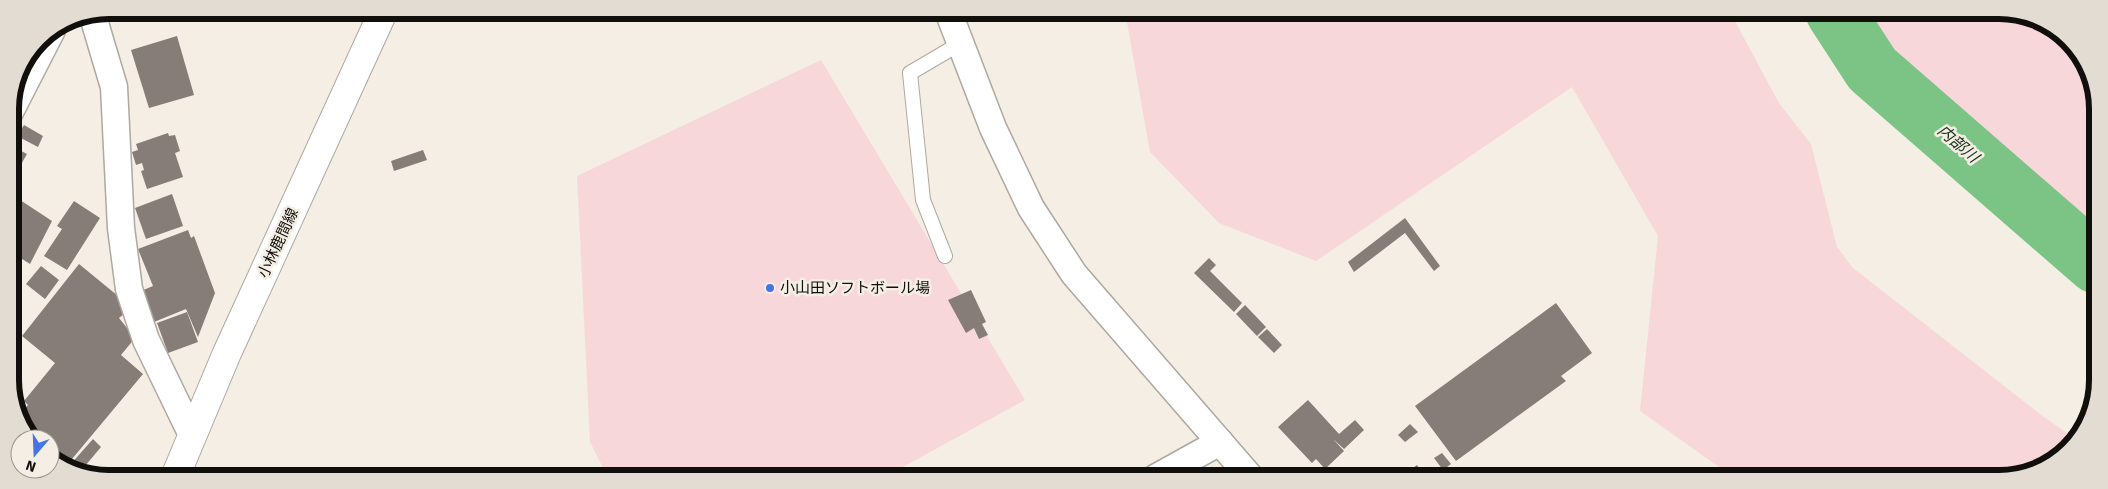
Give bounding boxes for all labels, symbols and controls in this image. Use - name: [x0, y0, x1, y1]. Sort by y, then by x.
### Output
- water label: 内部川: [1933, 121, 1984, 169]
- street label: 小林鹿間線: [254, 205, 302, 281]
- place label: 小山田ソフトボール場: [780, 279, 930, 297]
- marker: 小山田ソフトボール場: [764, 282, 776, 294]
- north arrow: [10, 429, 60, 479]
- text: N: [24, 456, 38, 475]

